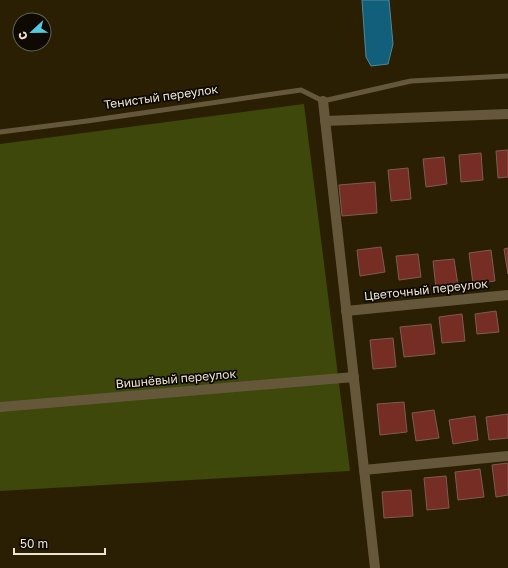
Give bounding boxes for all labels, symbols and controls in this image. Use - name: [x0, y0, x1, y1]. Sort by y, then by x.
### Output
- north arrow: [12, 12, 52, 52]
- text: С: [15, 30, 30, 42]
- street label: Тенистый переулок: [103, 81, 219, 112]
- street label: Цветочный переулок: [363, 276, 489, 303]
- street label: Вишнёвый переулок: [115, 366, 237, 391]
- scale bar: [14, 530, 105, 556]
- text: 50 m: [20, 536, 48, 551]

